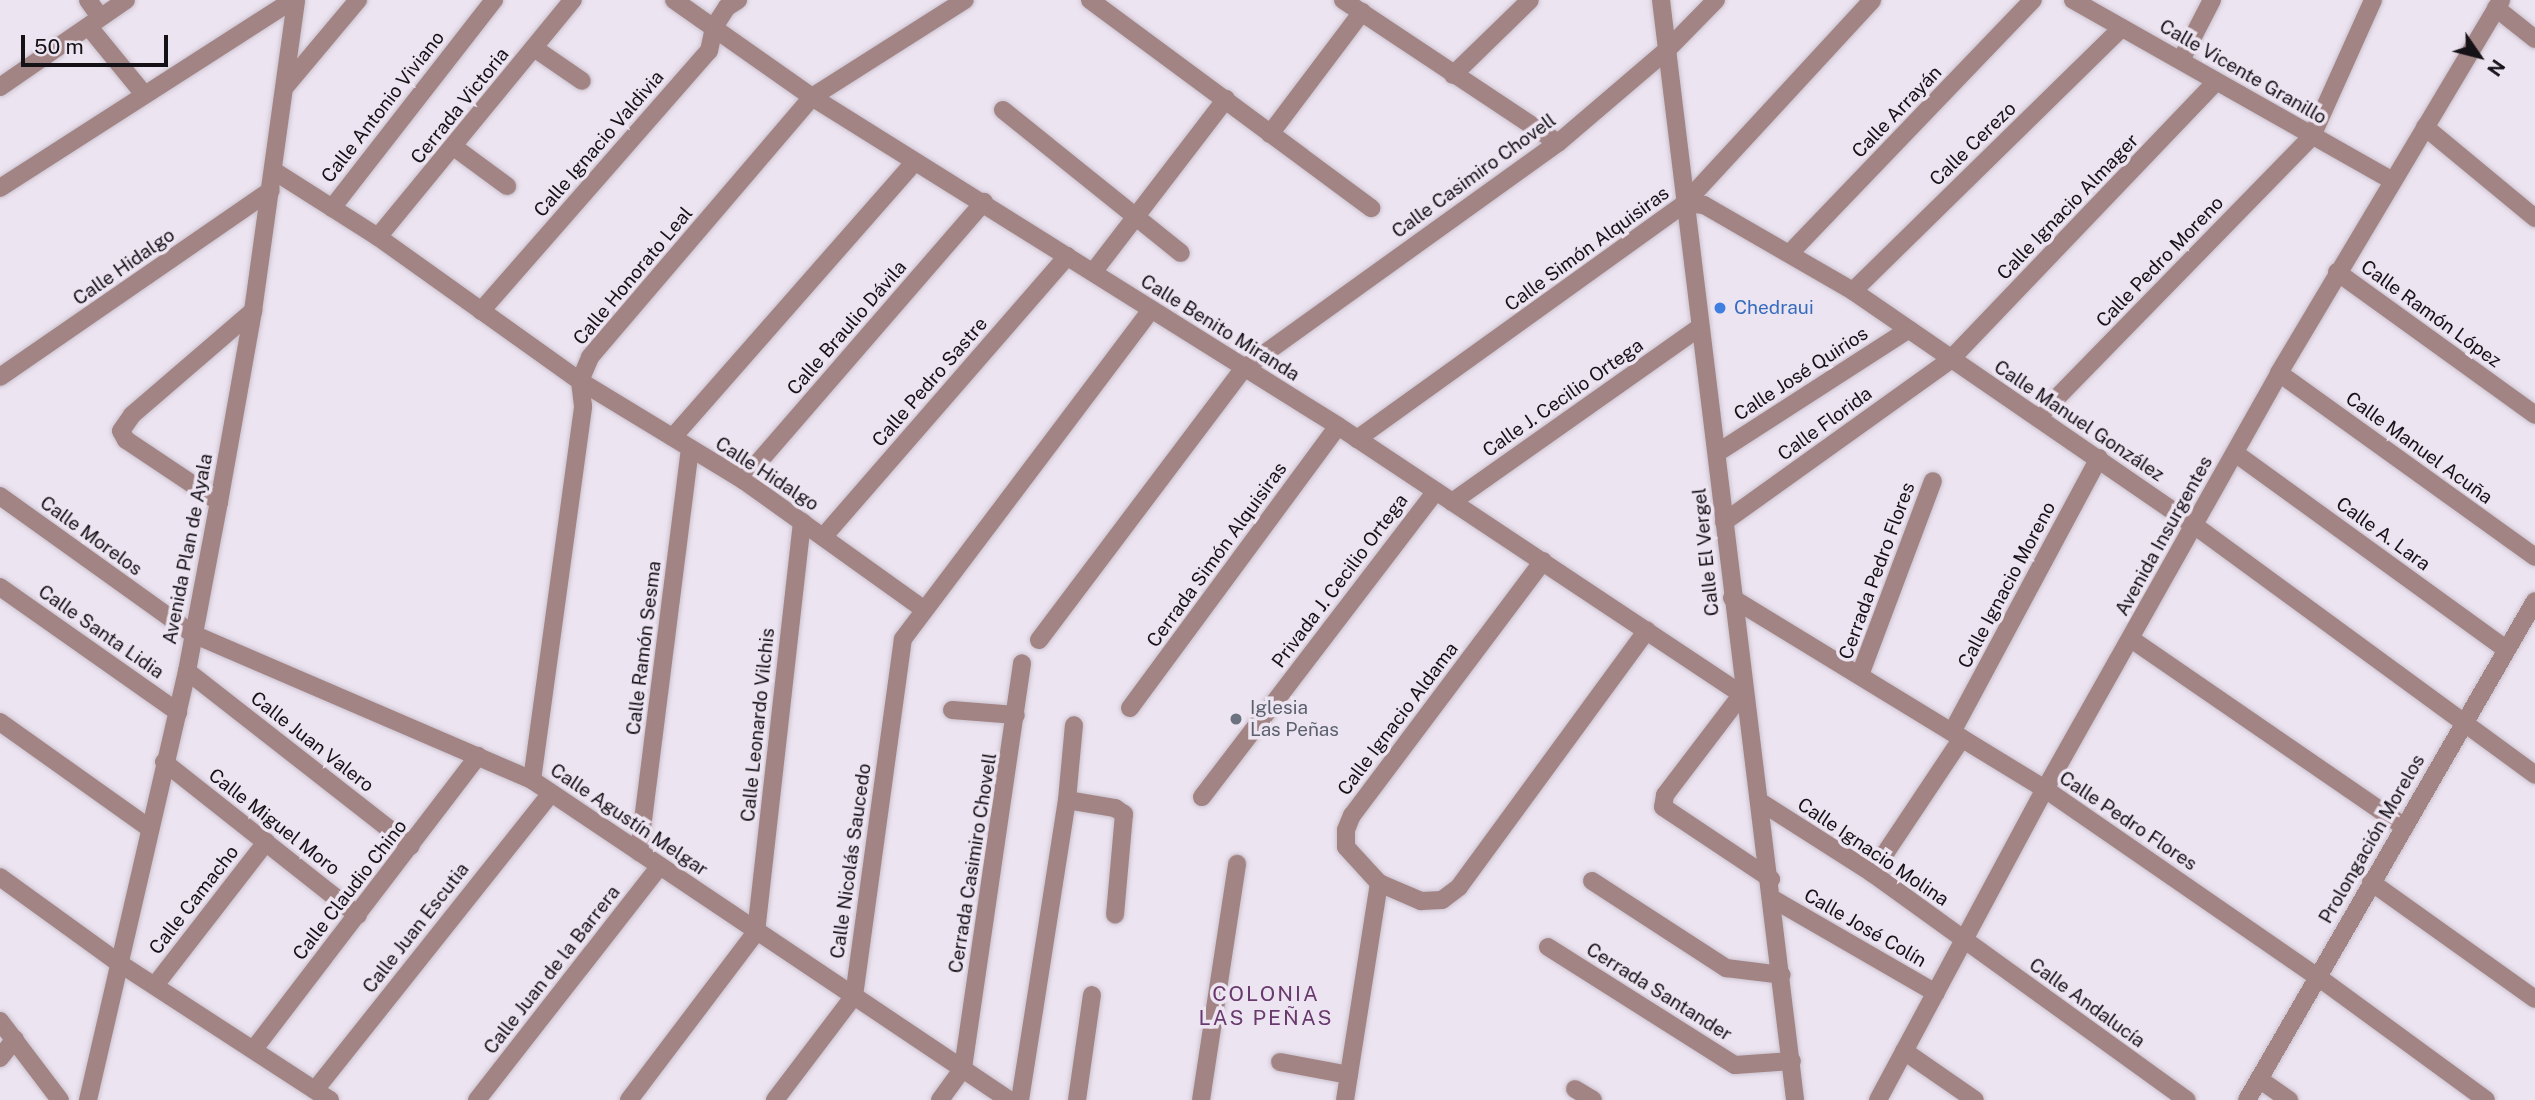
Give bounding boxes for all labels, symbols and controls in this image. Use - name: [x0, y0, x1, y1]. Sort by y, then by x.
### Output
- street label: Calle Vicente Granillo: [2155, 15, 2331, 129]
- scale bar: [24, 21, 172, 65]
- north arrow: [2444, 21, 2514, 91]
- street label: Calle Antonio Viviano: [317, 26, 449, 188]
- text: 50 m: [34, 34, 84, 59]
- street label: Cerrada Victoria: [406, 43, 514, 169]
- text: N: [2483, 56, 2509, 80]
- street label: Calle Arrayán: [1847, 61, 1947, 163]
- street label: Calle Ignacio Valdivia: [529, 66, 669, 222]
- street label: Calle Cerezo: [1925, 97, 2021, 191]
- street label: Calle Casimiro Chovell: [1388, 109, 1560, 243]
- street label: Calle Ignacio Almager: [1992, 129, 2144, 285]
- street label: Calle Simón Alquisiras: [1500, 182, 1674, 316]
- street label: Calle Pedro Moreno: [2092, 192, 2228, 332]
- street label: Calle Honorato Leal: [568, 202, 698, 350]
- street label: Calle Hidalgo: [69, 224, 179, 310]
- street label: Calle Ramón López: [2356, 255, 2506, 373]
- street label: Calle Braulio Dávila: [782, 256, 912, 400]
- street label: Calle Benito Miranda: [1136, 270, 1304, 386]
- place label: Chedraui: [1734, 297, 1814, 319]
- marker: Chedraui: [1712, 300, 1728, 316]
- street label: Calle Pedro Sastre: [868, 313, 992, 451]
- street label: Calle José Quirios: [1730, 322, 1872, 426]
- street label: Calle J. Cecilio Ortega: [1478, 334, 1648, 462]
- street label: Calle Manuel González: [1990, 356, 2168, 486]
- street label: Calle Florida: [1773, 382, 1877, 466]
- street label: Calle Manuel Acuña: [2341, 387, 2497, 509]
- street label: Calle Hidalgo: [711, 432, 823, 516]
- street label: Avenida Plan de Ayala: [158, 452, 218, 646]
- street label: Avenida Insurgentes: [2111, 452, 2217, 620]
- street label: Cerrada Simón Alquisiras: [1142, 458, 1292, 652]
- street label: Cerrada Pedro Flores: [1834, 479, 1920, 663]
- street label: Calle El Vergel: [1688, 486, 1724, 618]
- street label: Privada J. Cecilio Ortega: [1267, 489, 1413, 673]
- street label: Calle Morelos: [35, 491, 147, 581]
- street label: Calle A. Lara: [2331, 492, 2435, 576]
- street label: Calle Ignacio Moreno: [1953, 498, 2061, 672]
- street label: Calle Ramón Sesma: [622, 560, 666, 736]
- street label: Calle Santa Lidia: [34, 580, 168, 684]
- street label: Calle Leonardo Vilchis: [736, 627, 780, 823]
- street label: Calle Ignacio Aldama: [1333, 638, 1463, 800]
- street label: Calle Juan Valero: [246, 687, 378, 797]
- place label: Iglesia Las Peñas: [1250, 697, 1339, 741]
- marker: Iglesia Las Peñas: [1228, 711, 1244, 727]
- street label: Prolongación Morelos: [2314, 750, 2430, 928]
- street label: Cerrada Casimiro Chovell: [944, 751, 1002, 975]
- street label: Calle Agustín Melgar: [546, 759, 712, 881]
- street label: Calle Nicolás Saucedo: [826, 762, 876, 960]
- street label: Calle Miguel Moro: [204, 764, 344, 880]
- street label: Calle Pedro Flores: [2055, 766, 2201, 876]
- street label: Calle Ignacio Molina: [1793, 793, 1953, 911]
- street label: Calle Claudio Chino: [288, 815, 412, 965]
- street label: Calle Camacho: [144, 841, 244, 959]
- street label: Calle Juan Escutia: [358, 858, 474, 998]
- street label: Calle Juan de la Barrera: [479, 881, 625, 1059]
- street label: Calle José Colín: [1800, 884, 1930, 972]
- street label: Cerrada Santander: [1582, 938, 1736, 1046]
- street label: Calle Andalucía: [2025, 953, 2149, 1053]
- district label: COLONIA LAS PEÑAS: [1200, 981, 1332, 1031]

